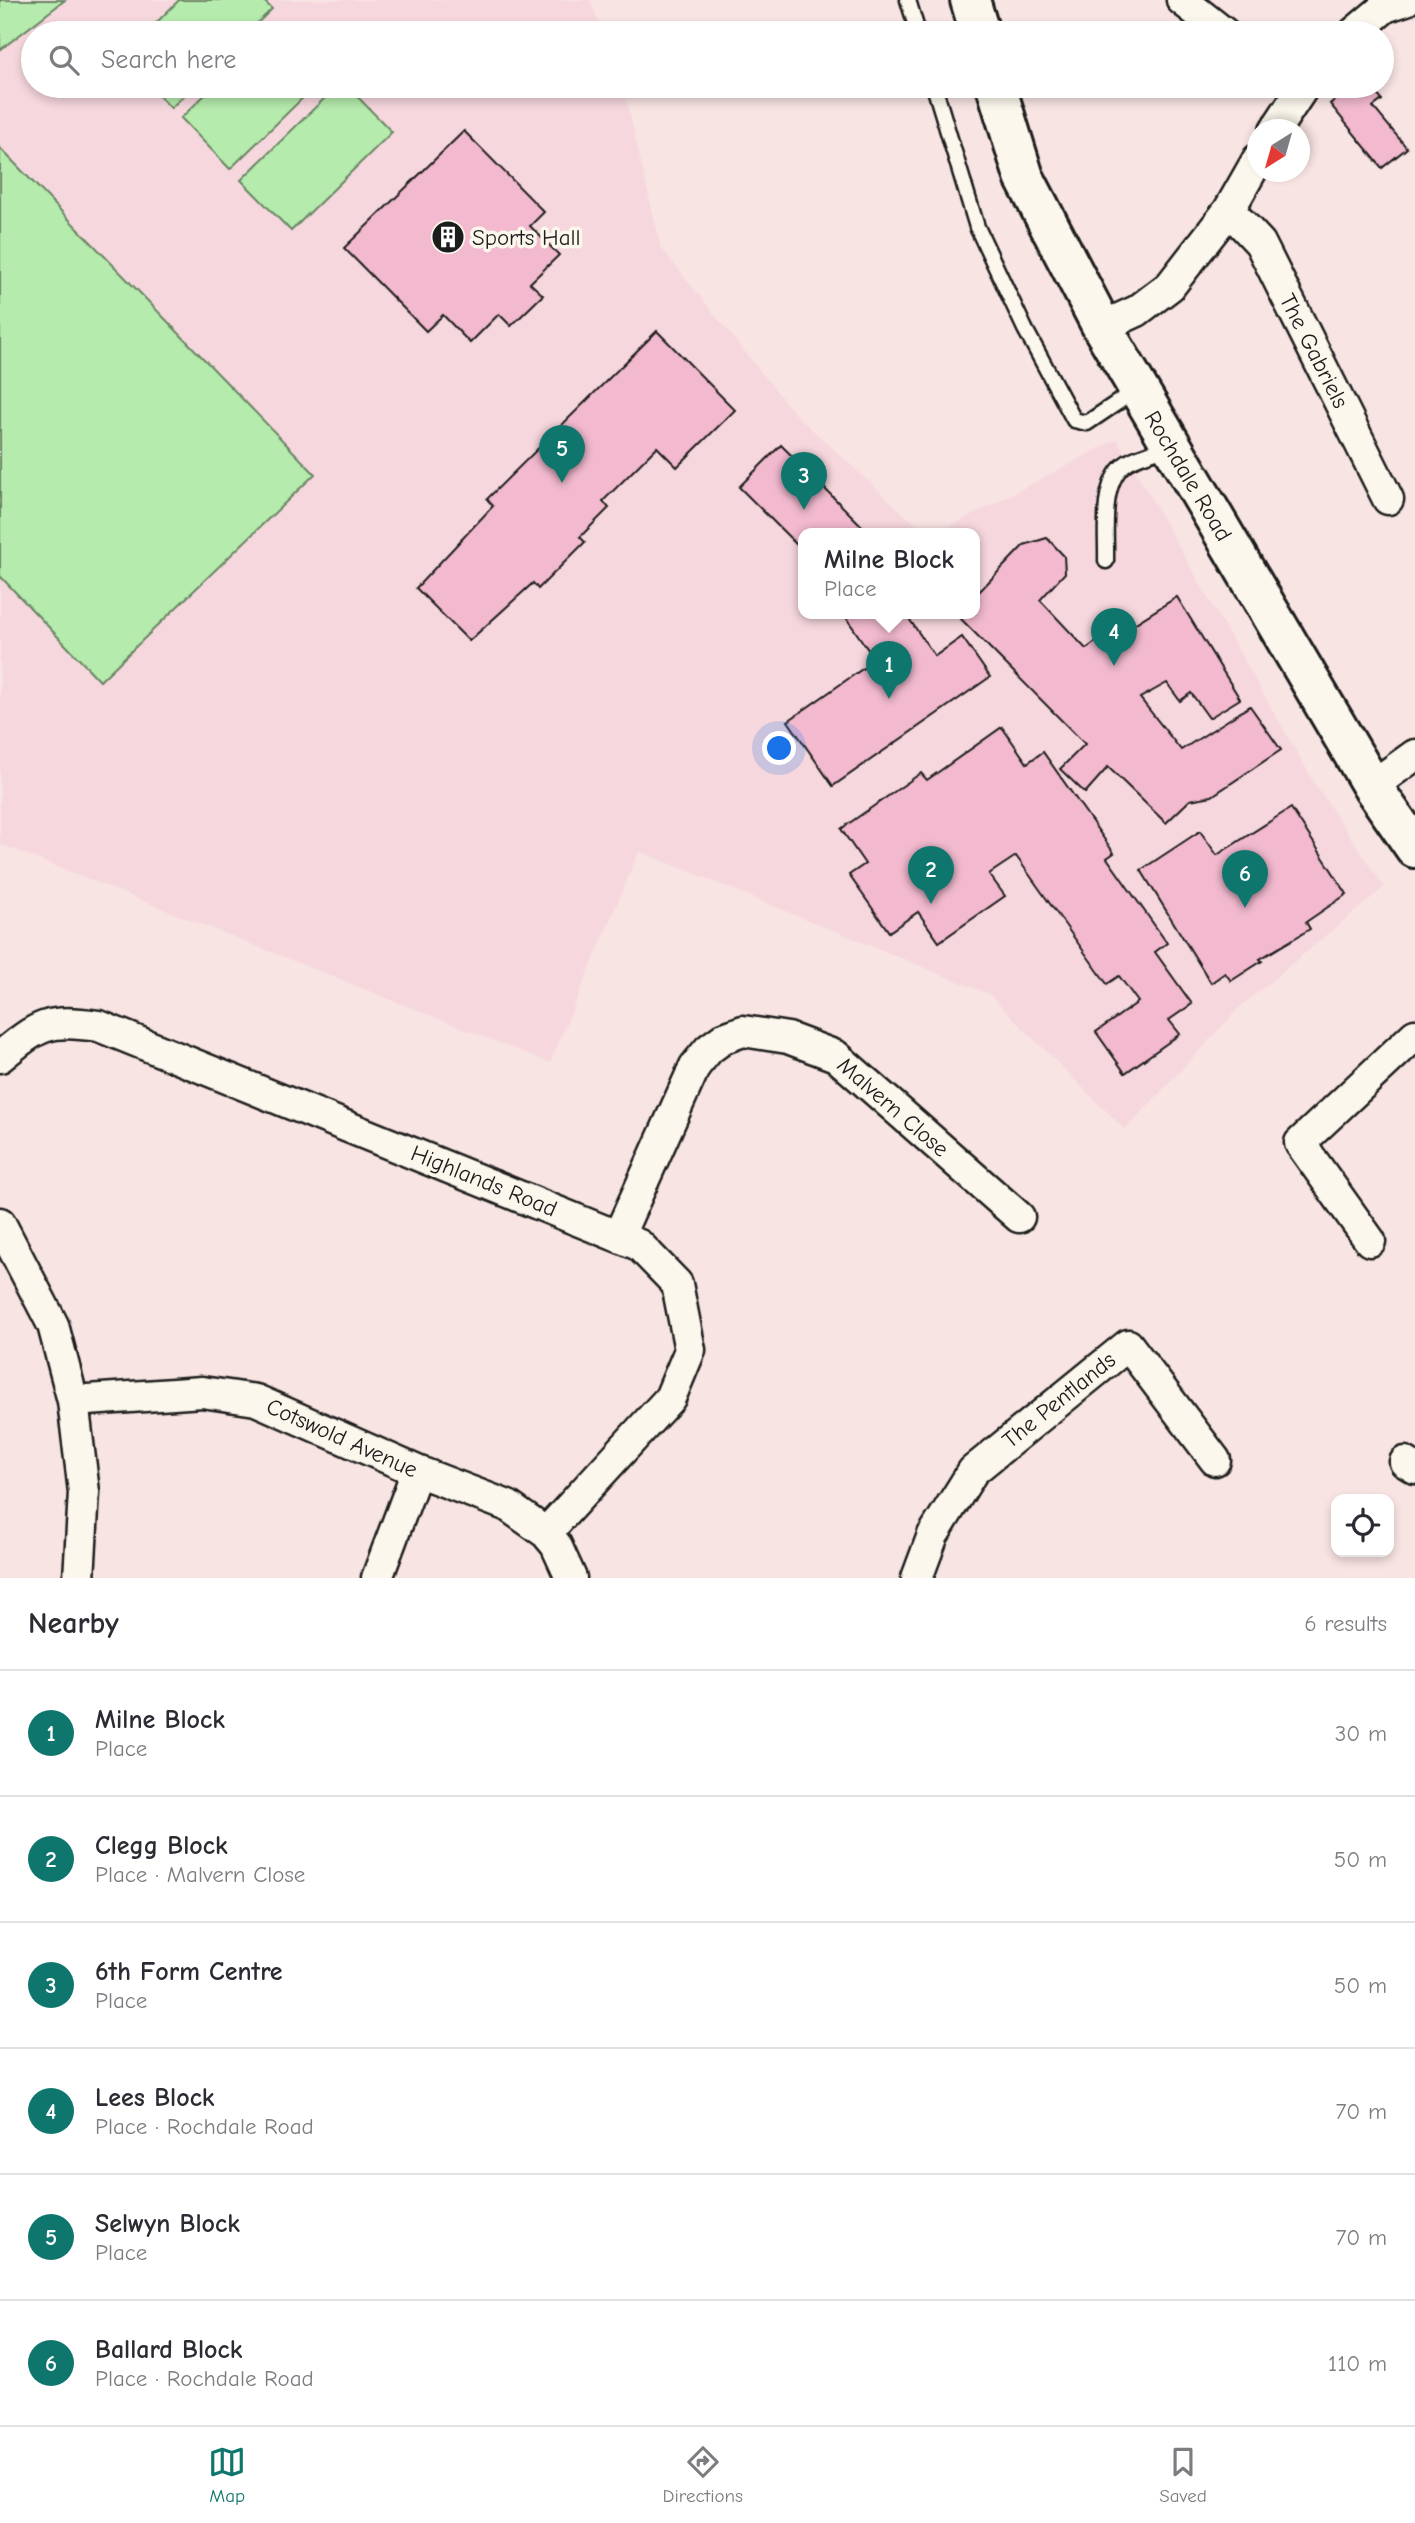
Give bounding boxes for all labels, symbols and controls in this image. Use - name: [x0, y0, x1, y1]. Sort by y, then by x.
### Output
- search box: [21, 21, 1394, 98]
- icon: search: [45, 41, 83, 79]
- text: Search here: [101, 45, 236, 75]
- north arrow: [1247, 119, 1310, 182]
- building icon: Sports Hall: [429, 218, 467, 256]
- place label: Sports Hall: [472, 224, 581, 251]
- street label: The Gabriels: [1274, 289, 1354, 413]
- street label: Rochdale Road: [1139, 406, 1237, 546]
- pin: 5: [539, 425, 585, 483]
- pin: 3: [781, 452, 827, 510]
- popup: [798, 528, 980, 619]
- text: Milne Block: [824, 545, 954, 575]
- text: Place: [824, 575, 876, 602]
- pin: 4: [1091, 608, 1137, 666]
- pin: 1: [866, 641, 912, 699]
- your location: [762, 731, 796, 765]
- pin: 2: [908, 846, 954, 904]
- pin: 6: [1222, 850, 1268, 908]
- street label: Malvern Close: [832, 1051, 954, 1163]
- street label: Highlands Road: [407, 1139, 561, 1223]
- street label: The Pentlands: [997, 1346, 1121, 1454]
- street label: Cotswold Avenue: [262, 1393, 422, 1483]
- map controls: [1331, 1494, 1394, 1557]
- button: locate: [1331, 1494, 1394, 1557]
- text: Nearby: [28, 1606, 119, 1641]
- text: 6 results: [1304, 1610, 1387, 1637]
- text: Milne Block: [95, 1705, 225, 1735]
- text: 1: [46, 1720, 56, 1747]
- text: 30 m: [1335, 1720, 1387, 1747]
- text: Place: [95, 1735, 147, 1762]
- text: Clegg Block: [95, 1831, 228, 1861]
- text: 2: [45, 1846, 57, 1873]
- text: 50 m: [1334, 1846, 1387, 1873]
- text: Place · Malvern Close: [95, 1861, 305, 1888]
- text: 6th Form Centre: [95, 1957, 283, 1987]
- text: 3: [45, 1972, 57, 1999]
- text: 50 m: [1334, 1972, 1387, 1999]
- text: Place: [95, 1987, 147, 2014]
- text: Lees Block: [95, 2083, 215, 2113]
- text: 4: [46, 2098, 56, 2125]
- text: 70 m: [1335, 2098, 1387, 2125]
- text: Place · Rochdale Road: [95, 2113, 314, 2140]
- text: Selwyn Block: [95, 2209, 240, 2239]
- text: 5: [45, 2224, 57, 2251]
- text: 70 m: [1335, 2224, 1387, 2251]
- text: Place: [95, 2239, 147, 2266]
- text: Ballard Block: [95, 2335, 242, 2365]
- text: 6: [45, 2350, 57, 2377]
- text: 110 m: [1328, 2350, 1387, 2377]
- text: Place · Rochdale Road: [95, 2365, 314, 2392]
- tab: Map: [208, 2443, 246, 2507]
- tab: Directions: [663, 2443, 743, 2507]
- tab: Saved: [1159, 2443, 1207, 2507]

